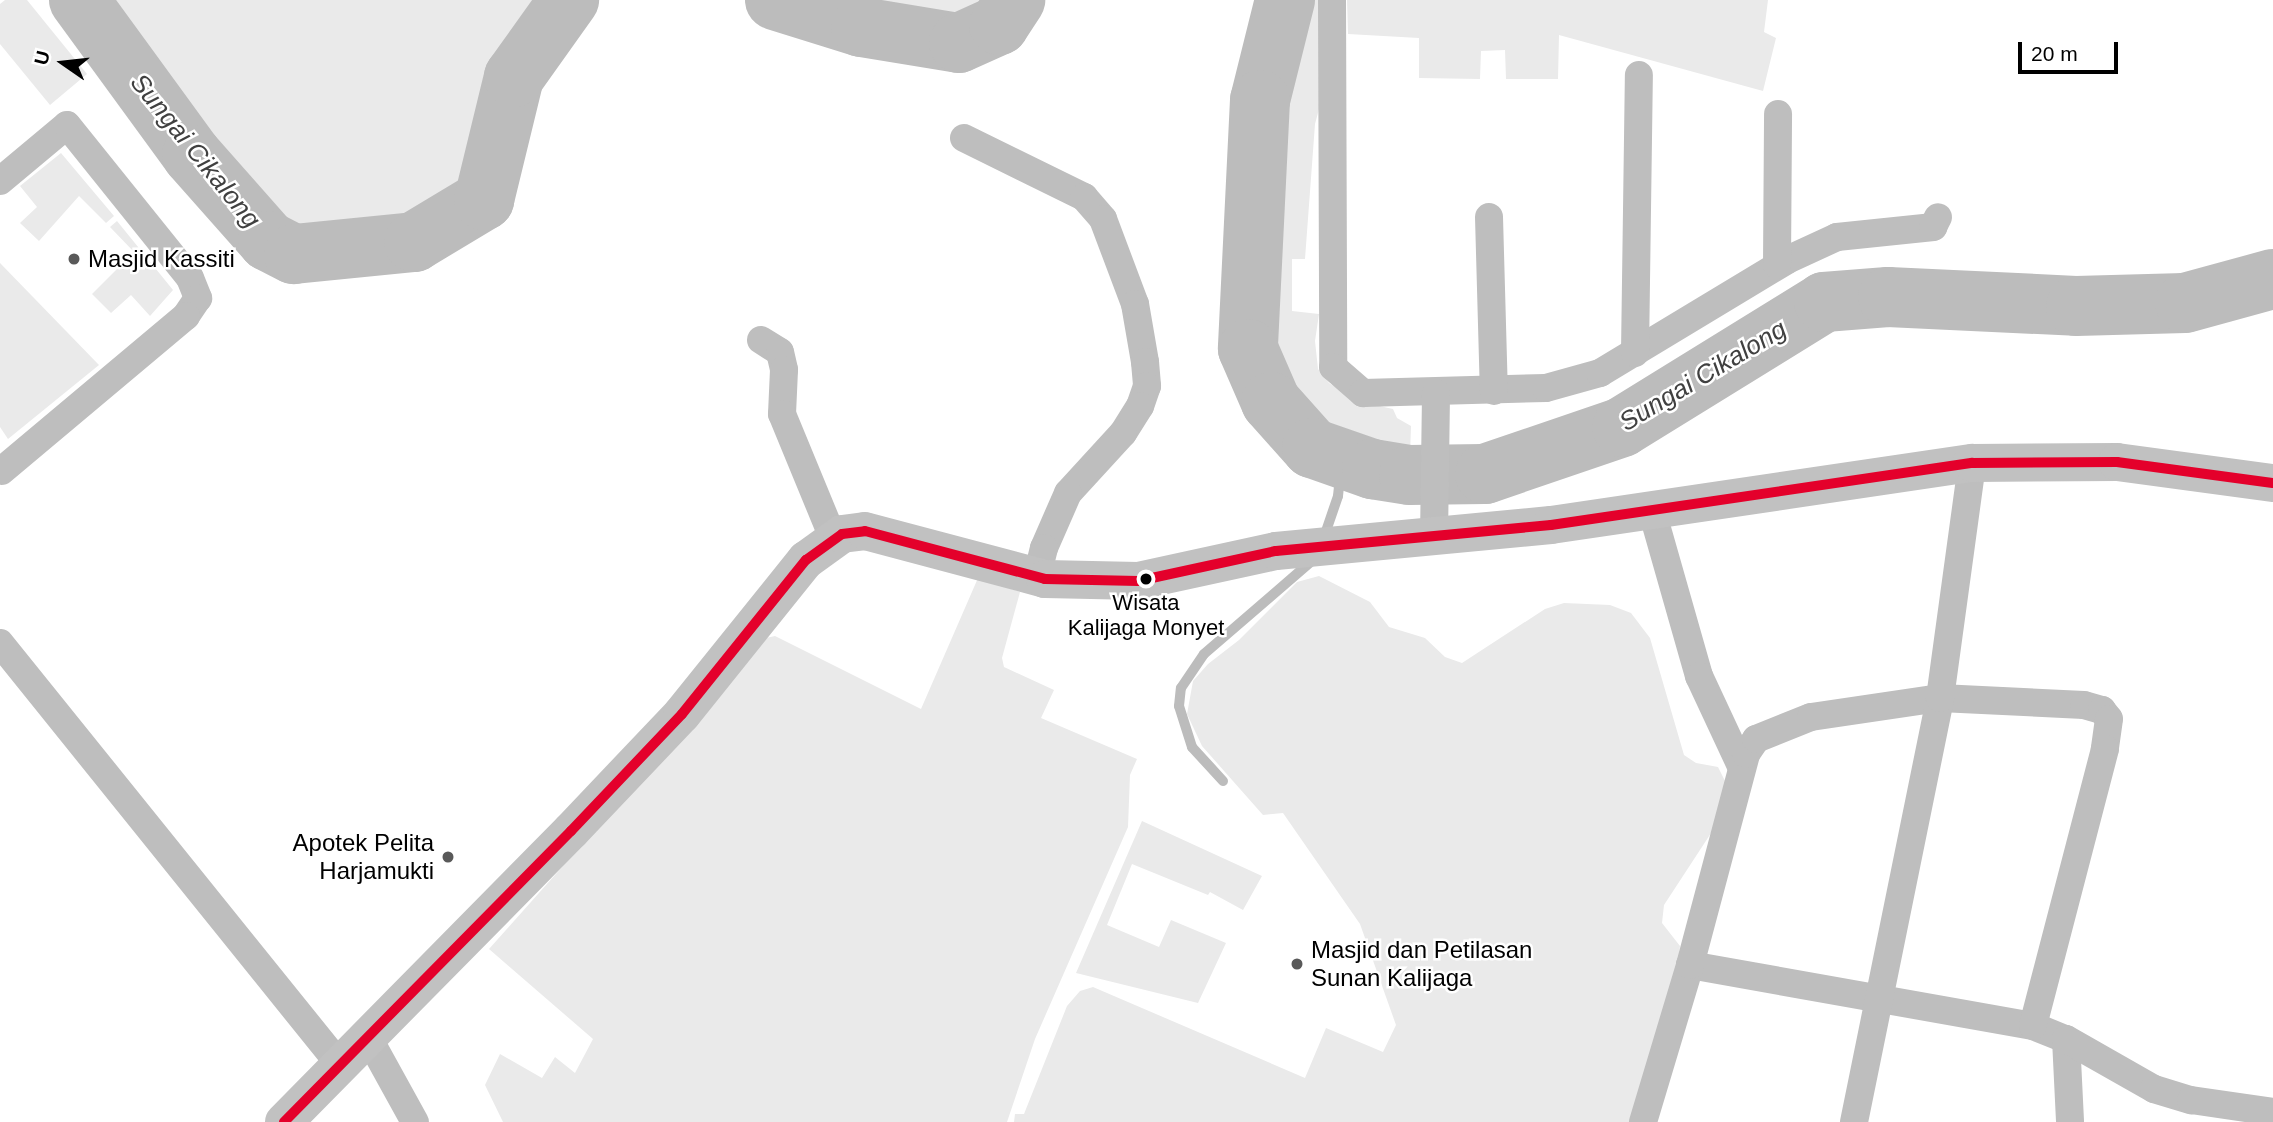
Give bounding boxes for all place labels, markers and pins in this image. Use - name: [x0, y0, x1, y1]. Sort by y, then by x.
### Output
- place label: Masjid Kassiti: [88, 245, 235, 273]
- marker: Masjid Kassiti: [66, 251, 82, 267]
- marker: Wisata Kalijaga Monyet: [1139, 572, 1153, 586]
- place label: Wisata Kalijaga Monyet: [1068, 589, 1224, 640]
- place label: Apotek Pelita Harjamukti: [293, 829, 434, 885]
- marker: Apotek Pelita Harjamukti: [440, 849, 456, 865]
- place label: Masjid dan Petilasan Sunan Kalijaga: [1311, 936, 1532, 992]
- marker: Masjid dan Petilasan Sunan Kalijaga: [1289, 956, 1305, 972]

